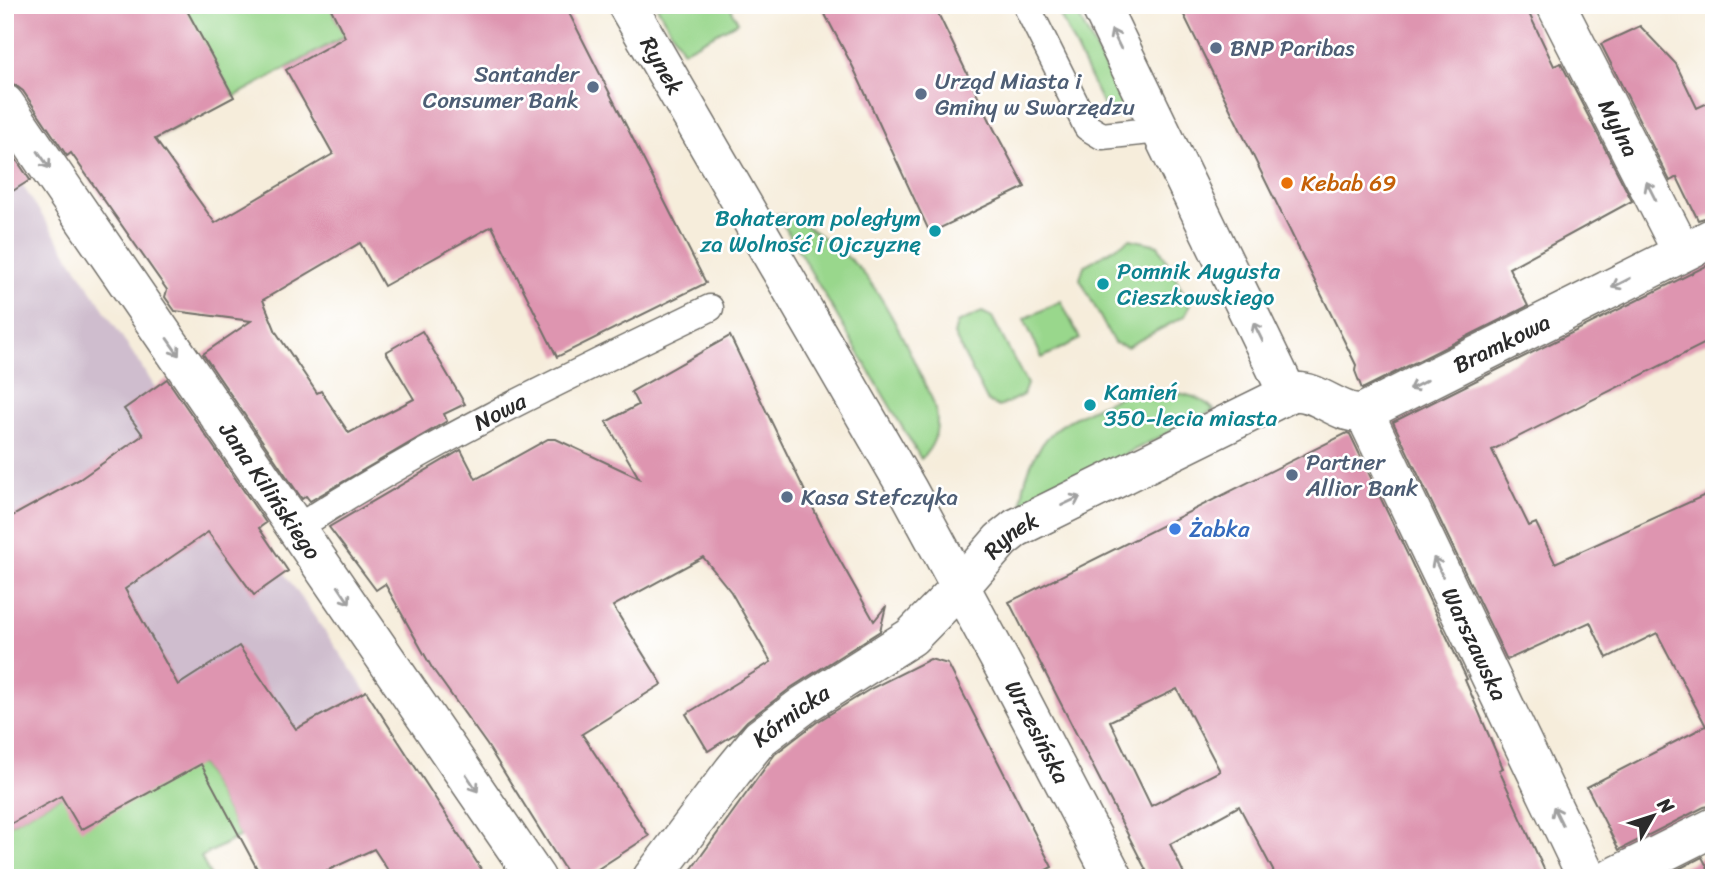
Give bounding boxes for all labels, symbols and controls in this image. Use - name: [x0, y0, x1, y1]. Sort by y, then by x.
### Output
- place label: BNP Paribas: [1230, 28, 1355, 69]
- street label: Rynek: [628, 29, 695, 103]
- one-way arrow: [1109, 29, 1123, 50]
- marker: BNP Paribas: [1208, 40, 1224, 56]
- place label: Santander Consumer Bank: [423, 54, 581, 121]
- place label: Urząd Miasta i Gminy w Swarzędzu: [935, 61, 1135, 128]
- marker: Santander Consumer Bank: [585, 79, 601, 95]
- marker: Urząd Miasta i Gminy w Swarzędzu: [913, 86, 929, 102]
- street label: Mylna: [1586, 92, 1650, 165]
- one-way arrow: [37, 150, 51, 169]
- place label: Kebab 69: [1301, 163, 1396, 204]
- marker: Kebab 69: [1279, 175, 1295, 191]
- one-way arrow: [1644, 182, 1658, 202]
- place label: Bohaterom poległym za Wolność i Ojczyznę: [699, 198, 921, 265]
- marker: Bohaterom poległym za Wolność i Ojczyznę: [927, 223, 943, 239]
- place label: Pomnik Augusta Cieszkowskiego: [1117, 251, 1280, 318]
- marker: Pomnik Augusta Cieszkowskiego: [1095, 276, 1111, 292]
- one-way arrow: [1611, 276, 1632, 290]
- street label: Bramkowa: [1446, 302, 1558, 385]
- one-way arrow: [1251, 322, 1264, 343]
- one-way arrow: [166, 337, 180, 356]
- place label: Kamień 350-lecia miasta: [1104, 372, 1278, 439]
- one-way arrow: [1408, 378, 1429, 392]
- street label: Nowa: [466, 381, 534, 443]
- marker: Kamień 350-lecia miasta: [1082, 397, 1098, 413]
- street label: Jana Kilińskiego: [207, 412, 332, 569]
- place label: Partner Allior Bank: [1305, 442, 1418, 509]
- marker: Partner Allior Bank: [1284, 467, 1300, 483]
- place label: Kasa Stefczyka: [801, 477, 958, 518]
- marker: Kasa Stefczyka: [779, 489, 795, 505]
- one-way arrow: [1060, 493, 1081, 507]
- street label: Rynek: [973, 500, 1046, 569]
- place label: Żabka: [1189, 509, 1250, 550]
- marker: Żabka: [1167, 521, 1183, 537]
- one-way arrow: [1431, 557, 1445, 578]
- street label: Warszawska: [1430, 580, 1520, 708]
- one-way arrow: [337, 585, 351, 605]
- street label: Kórnicka: [743, 673, 839, 759]
- street label: Wrzesińska: [993, 673, 1082, 792]
- one-way arrow: [465, 773, 479, 792]
- north arrow: [1618, 782, 1688, 852]
- text: N: [1648, 789, 1683, 822]
- one-way arrow: [1550, 806, 1564, 827]

